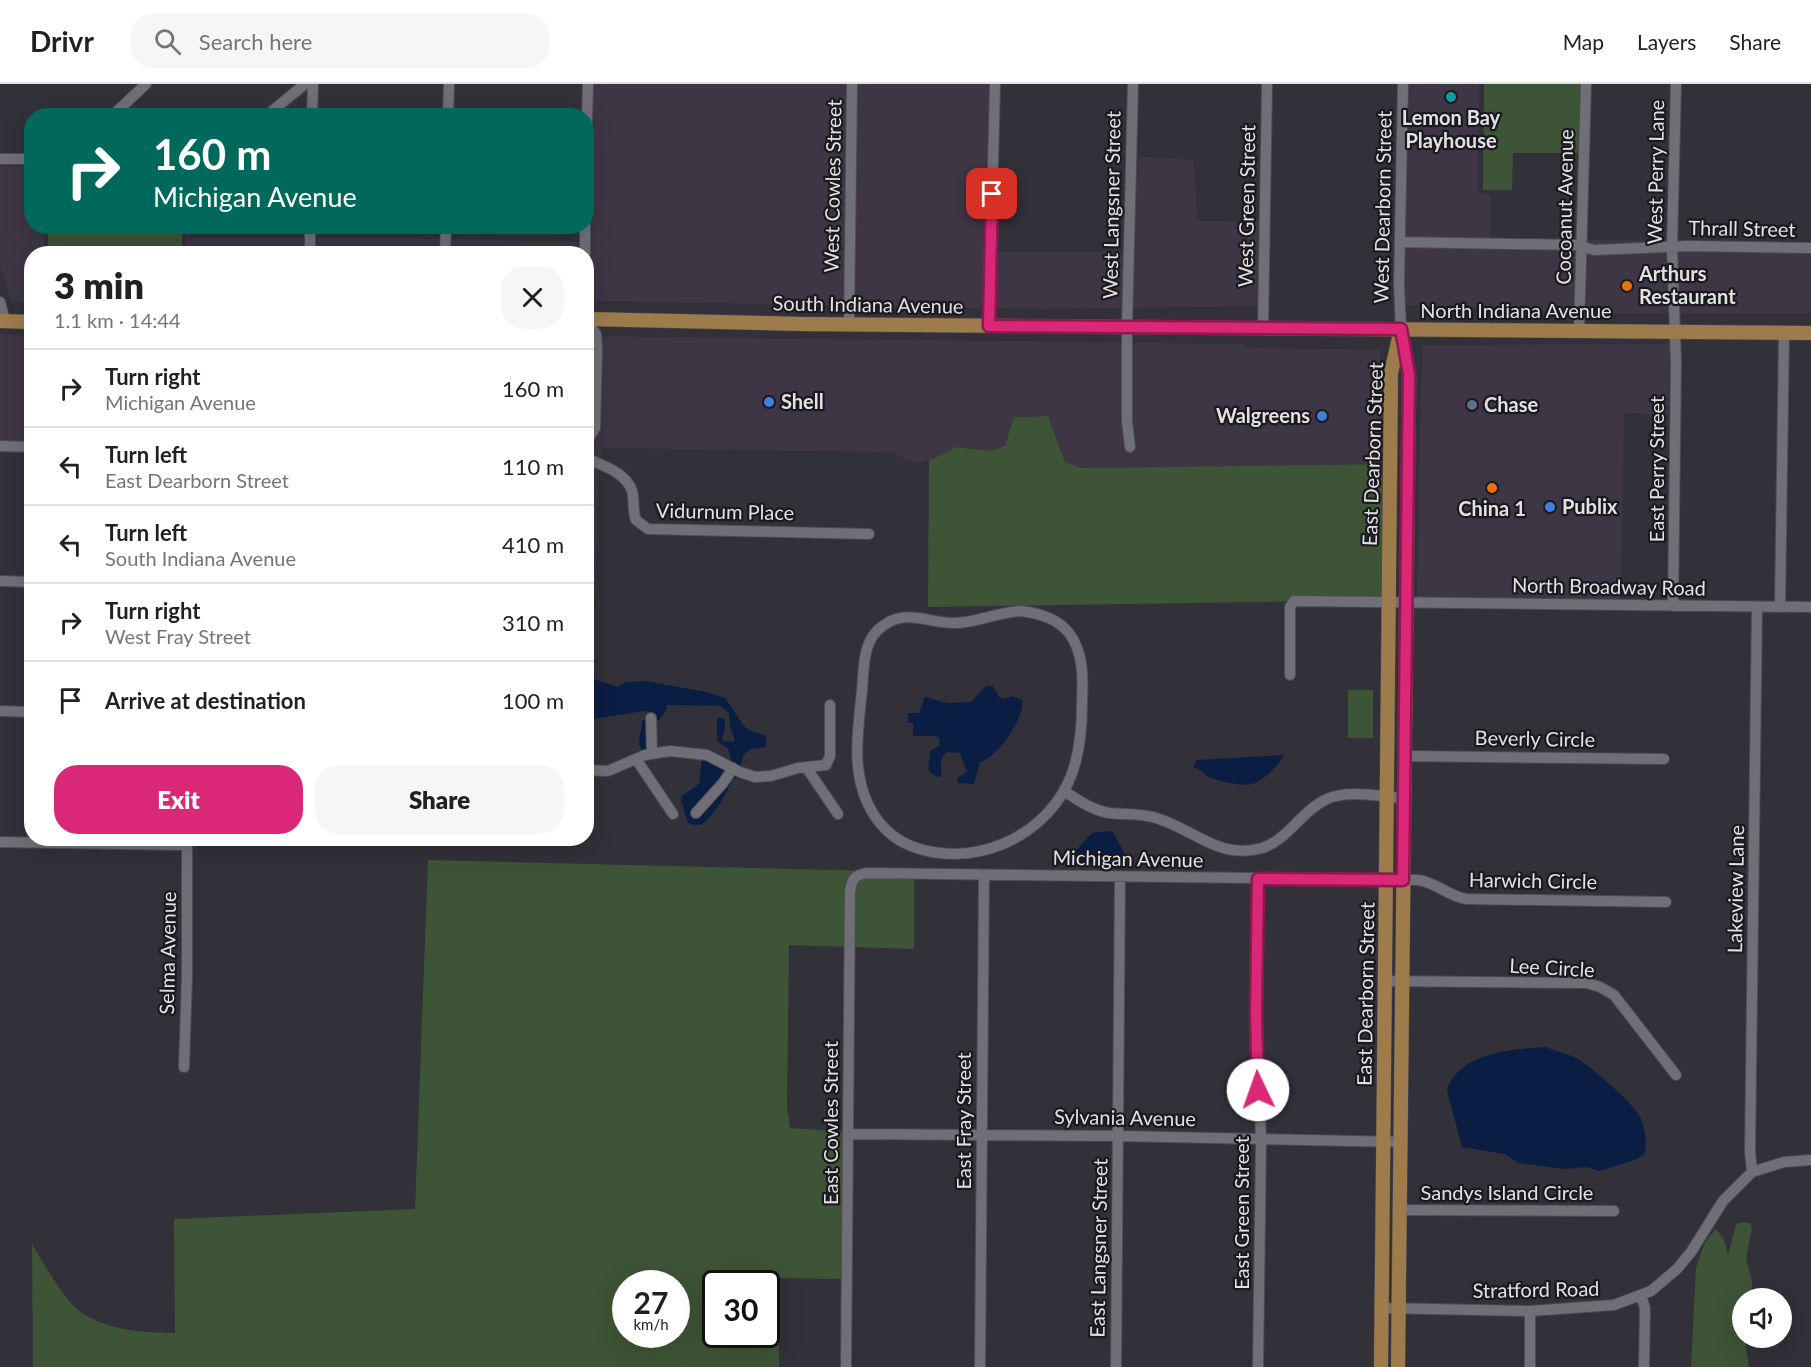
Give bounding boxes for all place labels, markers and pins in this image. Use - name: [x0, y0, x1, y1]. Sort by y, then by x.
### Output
- marker: Lemon Bay Playhouse: [1444, 90, 1458, 104]
- place label: Lemon Bay Playhouse: [1402, 105, 1501, 152]
- pin: [966, 168, 1017, 219]
- place label: Arthurs Restaurant: [1638, 261, 1736, 308]
- marker: Arthurs Restaurant: [1620, 279, 1634, 293]
- place label: Shell: [781, 389, 824, 413]
- place label: Chase: [1484, 392, 1538, 416]
- marker: Shell: [762, 395, 776, 409]
- marker: Chase: [1465, 398, 1479, 412]
- place label: Walgreens: [1216, 403, 1310, 427]
- marker: Walgreens: [1315, 409, 1329, 423]
- marker: China 1: [1485, 481, 1499, 495]
- place label: Publix: [1562, 494, 1618, 518]
- place label: China 1: [1458, 496, 1526, 520]
- marker: Publix: [1543, 500, 1557, 514]

